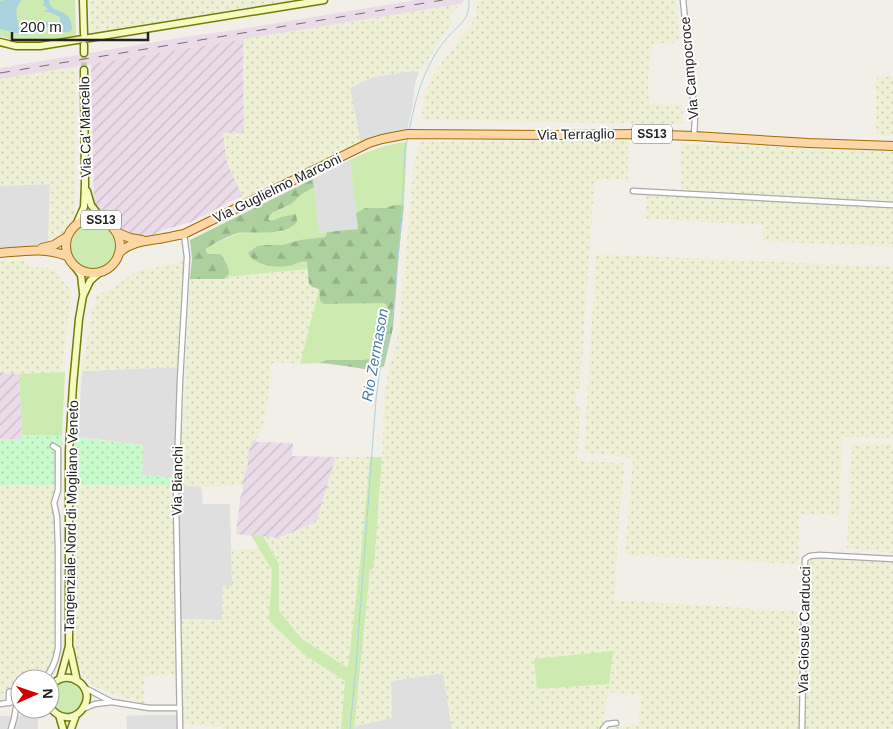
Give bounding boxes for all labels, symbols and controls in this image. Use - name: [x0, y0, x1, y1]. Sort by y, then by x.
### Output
- scale bar: [12, 10, 149, 42]
- street label: Via Campocroce: [677, 16, 701, 120]
- text: 200 m: [20, 18, 62, 35]
- street label: Via Ca' Marcello: [76, 76, 94, 178]
- street label: Via Terraglio: [537, 125, 615, 143]
- road number: SS13: [632, 125, 672, 144]
- street label: Via Guglielmo Marconi: [210, 150, 344, 226]
- road number: SS13: [81, 210, 121, 230]
- water label: Rio Zermason: [358, 307, 391, 403]
- street label: Tangenziale Nord di Mogliano Veneto: [61, 400, 81, 632]
- street label: Via Bianchi: [168, 446, 186, 516]
- street label: Via Giosuè Carducci: [795, 566, 813, 694]
- north arrow: [10, 669, 60, 719]
- text: N: [40, 688, 56, 699]

